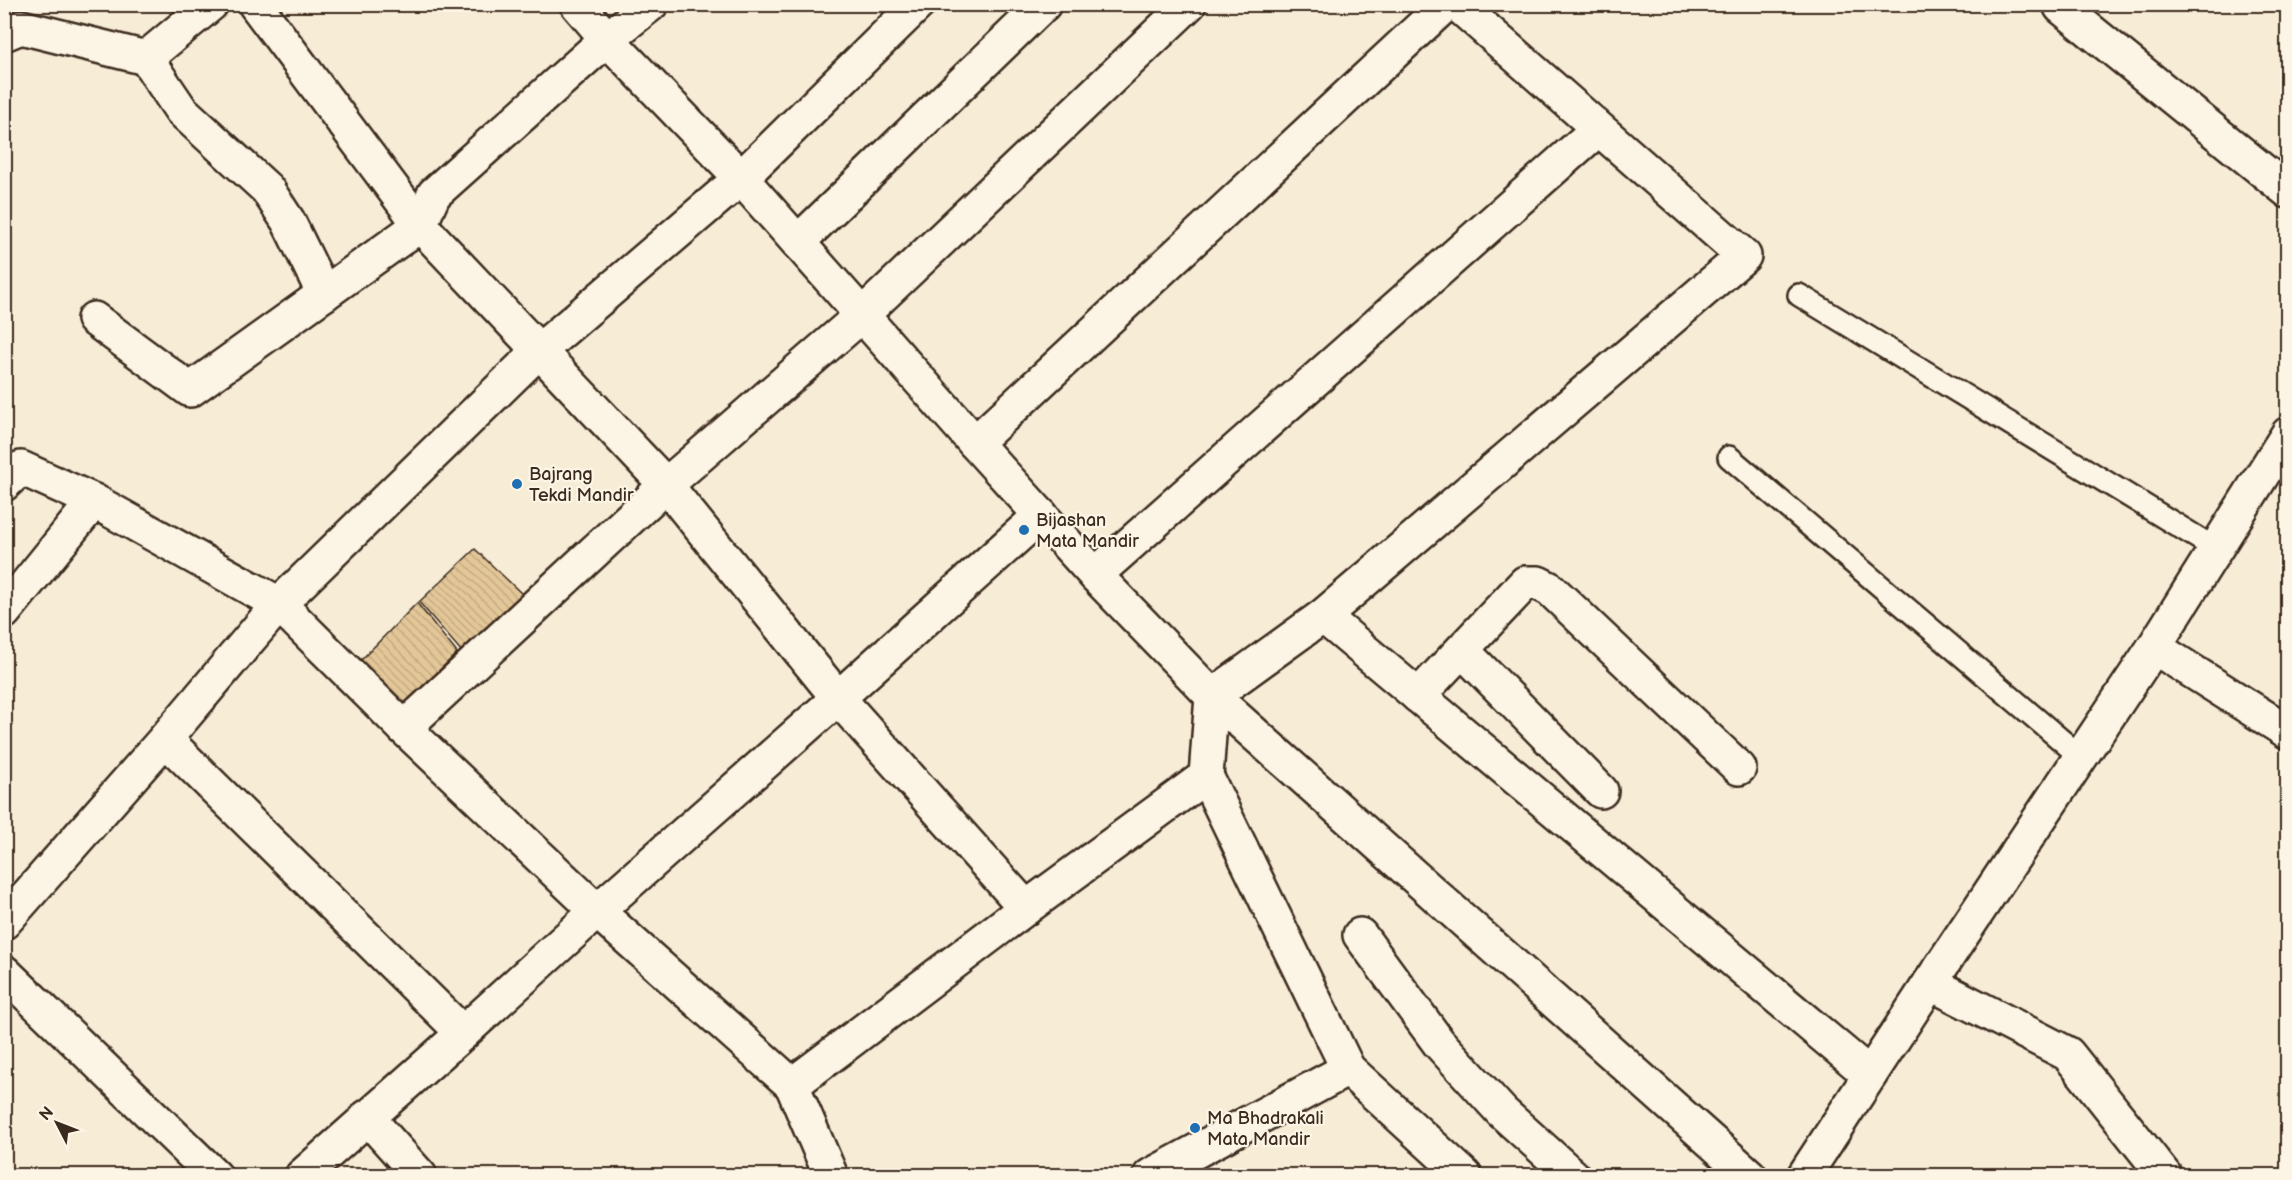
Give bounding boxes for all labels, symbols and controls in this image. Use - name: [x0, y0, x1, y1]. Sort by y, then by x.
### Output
- place label: Bajrang Tekdi Mandir: [529, 464, 634, 506]
- marker: Bajrang Tekdi Mandir: [510, 477, 524, 491]
- place label: Bijashan Mata Mandir: [1036, 510, 1139, 552]
- marker: Bijashan Mata Mandir: [1017, 523, 1031, 537]
- north arrow: [27, 1093, 87, 1153]
- text: N: [36, 1103, 58, 1125]
- place label: Ma Bhadrakali Mata Mandir: [1207, 1108, 1324, 1150]
- marker: Ma Bhadrakali Mata Mandir: [1188, 1121, 1202, 1135]

